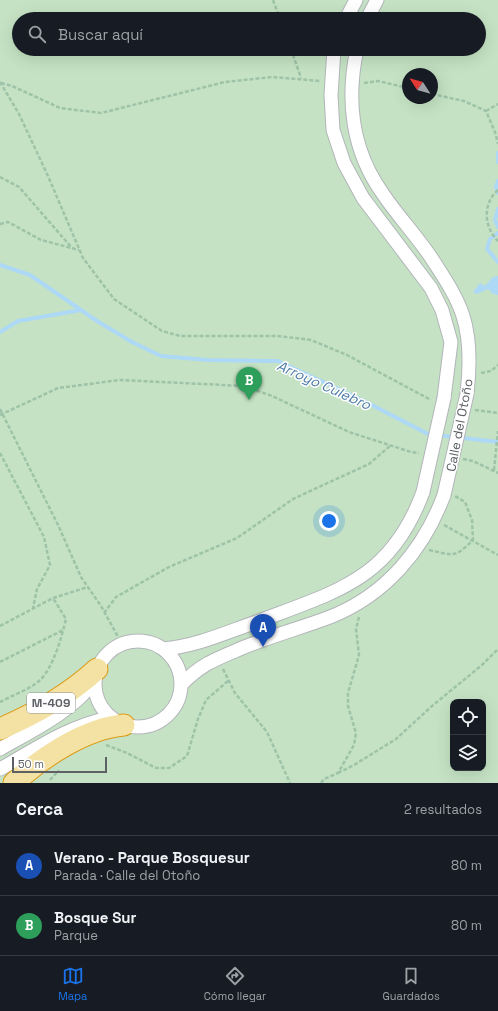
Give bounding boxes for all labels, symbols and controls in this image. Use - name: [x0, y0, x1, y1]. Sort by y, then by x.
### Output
- search box: [12, 12, 486, 56]
- icon: search: [26, 23, 48, 45]
- text: Buscar aquí: [58, 25, 143, 44]
- north arrow: [402, 68, 438, 104]
- water label: Arroyo Culebro: [274, 356, 374, 414]
- pin: B: [236, 367, 262, 400]
- street label: Calle del Otoño: [442, 377, 477, 473]
- your location: [319, 511, 339, 531]
- pin: A: [250, 614, 276, 647]
- road number: M-409: [27, 693, 75, 713]
- map controls: [450, 699, 486, 771]
- button: locate: [450, 699, 486, 735]
- button: layers: [450, 735, 486, 771]
- scale bar: [12, 755, 107, 774]
- text: 50 m: [18, 757, 44, 771]
- text: Cerca: [16, 798, 63, 820]
- text: 2 resultados: [404, 801, 482, 818]
- text: Verano - Parque Bosquesur: [54, 848, 250, 867]
- text: A: [25, 857, 33, 874]
- text: 80 m: [451, 857, 482, 874]
- text: Parada · Calle del Otoño: [54, 867, 200, 884]
- text: Bosque Sur: [54, 908, 137, 927]
- text: B: [25, 917, 33, 934]
- text: 80 m: [451, 917, 482, 934]
- text: Parque: [54, 927, 98, 944]
- tab: Mapa: [58, 965, 87, 1003]
- tab: Cómo llegar: [204, 965, 266, 1003]
- tab: Guardados: [383, 965, 440, 1003]

